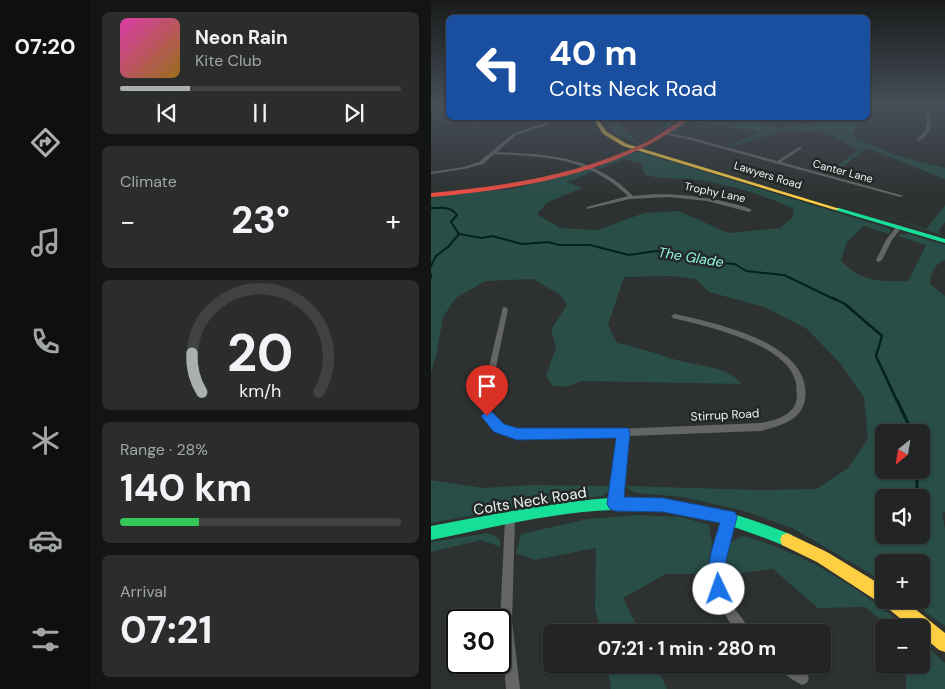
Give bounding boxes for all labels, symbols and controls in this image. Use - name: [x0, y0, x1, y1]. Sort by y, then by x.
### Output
- text: Neon Rain: [195, 25, 288, 50]
- text: 40 m: [549, 30, 638, 76]
- text: 07:20: [15, 32, 75, 61]
- icon: left: [466, 35, 531, 100]
- text: Kite Club: [195, 50, 262, 71]
- text: Colts Neck Road: [549, 74, 717, 103]
- icon: previous: [153, 99, 181, 127]
- icon: pause: [246, 99, 274, 127]
- icon: next: [340, 99, 368, 127]
- icon: directions: [28, 125, 63, 160]
- street label: Canter Lane: [811, 156, 875, 186]
- street label: Lawyers Road: [732, 158, 804, 192]
- text: Climate: [120, 171, 177, 192]
- street label: Trophy Lane: [683, 179, 747, 205]
- text: 23°: [231, 195, 290, 245]
- text: −: [120, 203, 135, 240]
- text: +: [386, 203, 401, 240]
- icon: music: [28, 225, 63, 260]
- water label: The Glade: [657, 243, 725, 271]
- text: 20: [227, 319, 294, 387]
- icon: phone: [28, 324, 63, 359]
- pin: [466, 365, 508, 416]
- icon: arrive: [473, 372, 501, 400]
- text: km/h: [239, 379, 282, 403]
- street label: Stirrup Road: [690, 405, 760, 425]
- icon: climate: [28, 423, 63, 458]
- north arrow: [875, 424, 930, 479]
- map controls: [875, 424, 930, 674]
- text: Range · 28%: [120, 439, 208, 460]
- text: 140 km: [120, 463, 252, 513]
- street label: Colts Neck Road: [472, 482, 588, 520]
- button: sound: [875, 489, 930, 544]
- icon: car: [28, 523, 63, 558]
- button: +: [875, 554, 930, 609]
- position arrow: [692, 562, 744, 614]
- text: Arrival: [120, 581, 167, 602]
- text: 07:21: [120, 605, 212, 655]
- speed limit sign: 30: [446, 609, 511, 674]
- button: −: [875, 619, 930, 674]
- icon: filters: [28, 622, 63, 657]
- text: 07:21 · 1 min · 280 m: [598, 636, 776, 661]

